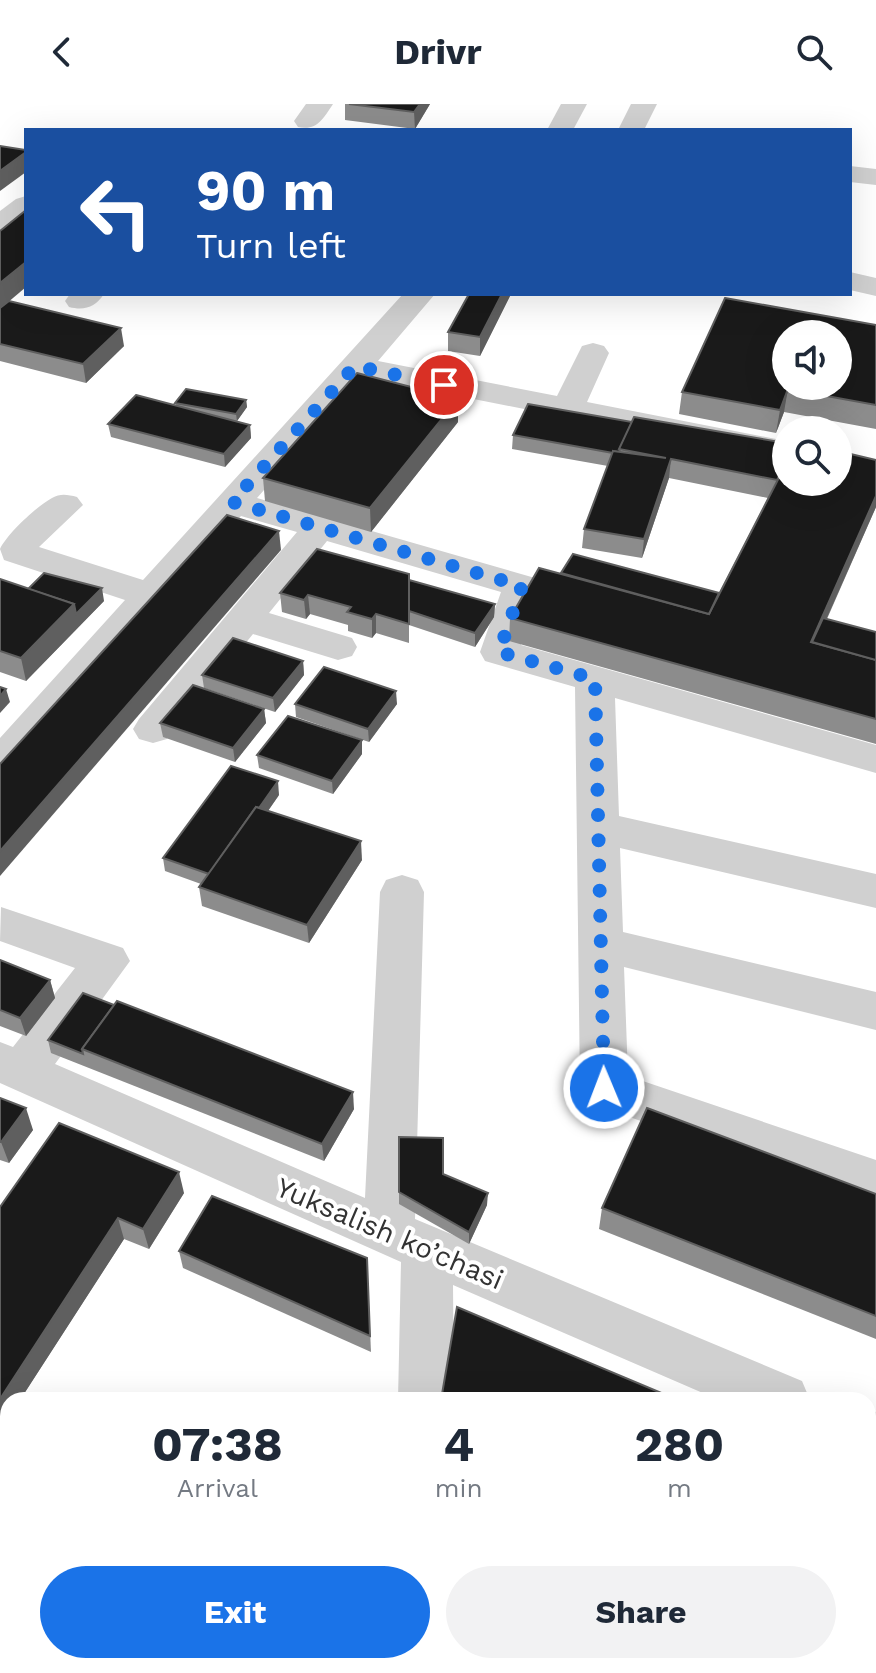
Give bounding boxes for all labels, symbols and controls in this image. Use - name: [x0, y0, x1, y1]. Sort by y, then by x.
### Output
- icon: back: [40, 30, 84, 74]
- icon: search: [792, 30, 836, 74]
- text: Drivr: [394, 31, 482, 73]
- text: 90 m: [196, 158, 335, 224]
- icon: left: [64, 160, 168, 264]
- text: Turn left: [196, 225, 346, 267]
- map controls: [772, 320, 852, 496]
- button: sound: [772, 320, 852, 400]
- pin: [410, 351, 478, 419]
- icon: arrive: [422, 363, 466, 407]
- button: search: [772, 416, 852, 496]
- position arrow: [562, 1046, 646, 1130]
- street label: Yuksalish ko’chasi: [271, 1171, 508, 1296]
- text: 07:38: [152, 1416, 283, 1473]
- text: 4: [443, 1416, 474, 1473]
- text: 280: [634, 1416, 724, 1473]
- text: Arrival: [177, 1473, 258, 1503]
- text: min: [435, 1473, 483, 1503]
- text: m: [667, 1473, 692, 1503]
- button: Exit: [40, 1566, 430, 1658]
- button: Share: [446, 1566, 836, 1658]

